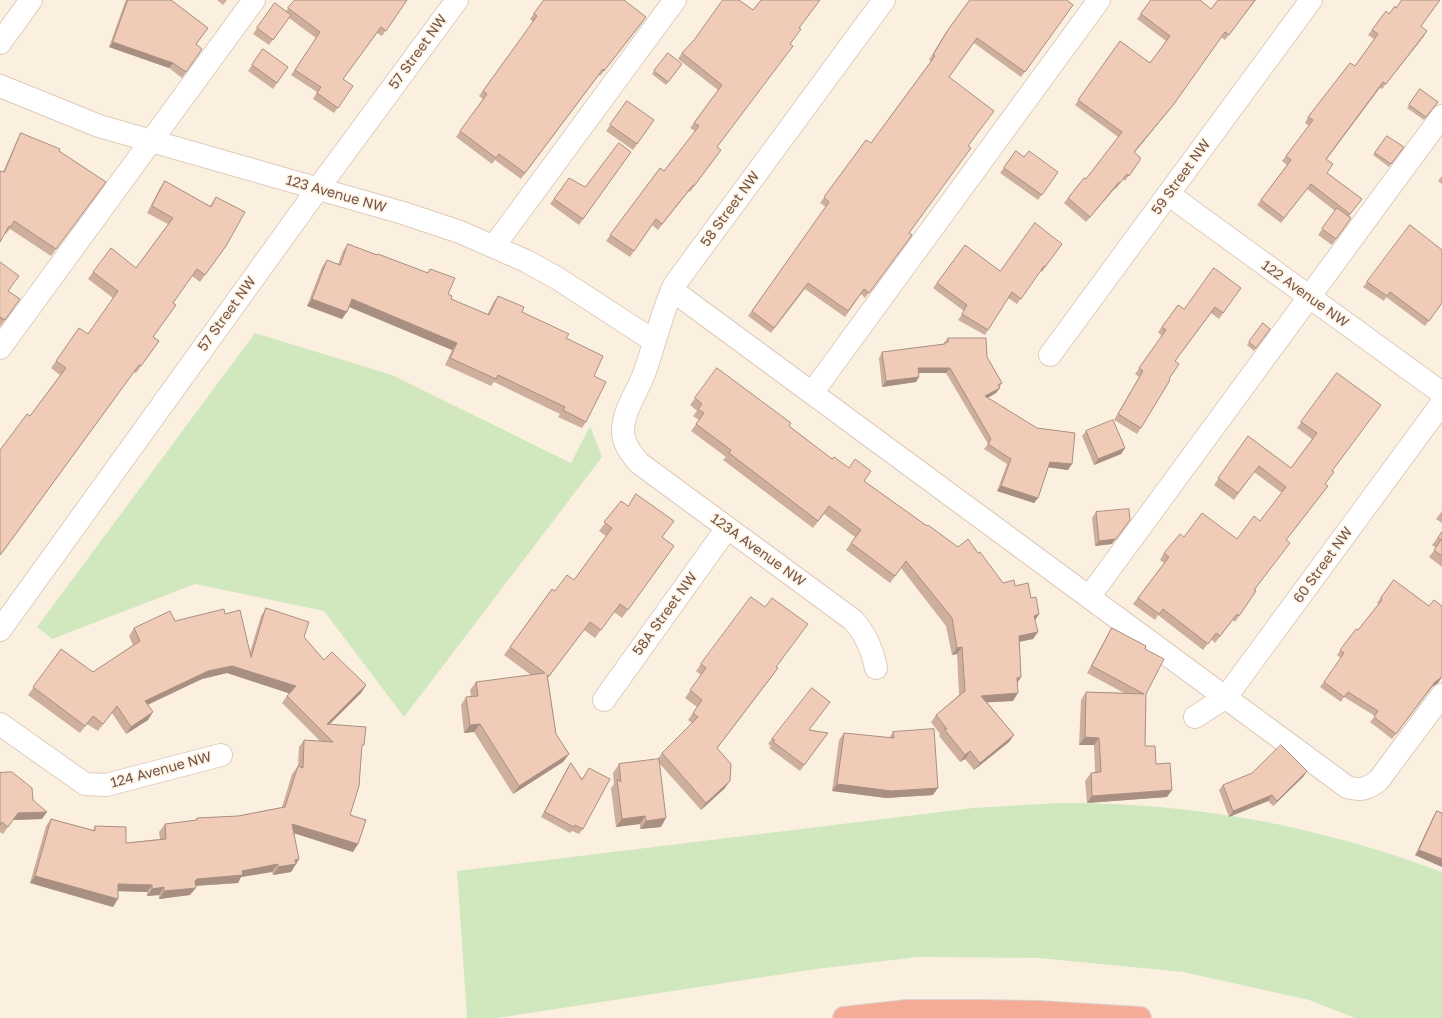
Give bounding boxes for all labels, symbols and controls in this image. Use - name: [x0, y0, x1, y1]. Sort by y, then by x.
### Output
- street label: 57 Street NW: [385, 11, 451, 93]
- street label: 59 Street NW: [1148, 136, 1214, 218]
- street label: 58 Street NW: [697, 168, 763, 250]
- street label: 123 Avenue NW: [284, 172, 388, 216]
- street label: 122 Avenue NW: [1258, 257, 1352, 331]
- street label: 57 Street NW: [194, 273, 260, 355]
- street label: 123A Avenue NW: [707, 510, 809, 590]
- street label: 60 Street NW: [1290, 524, 1356, 606]
- street label: 58A Street NW: [629, 569, 701, 659]
- street label: 124 Avenue NW: [109, 748, 213, 792]

